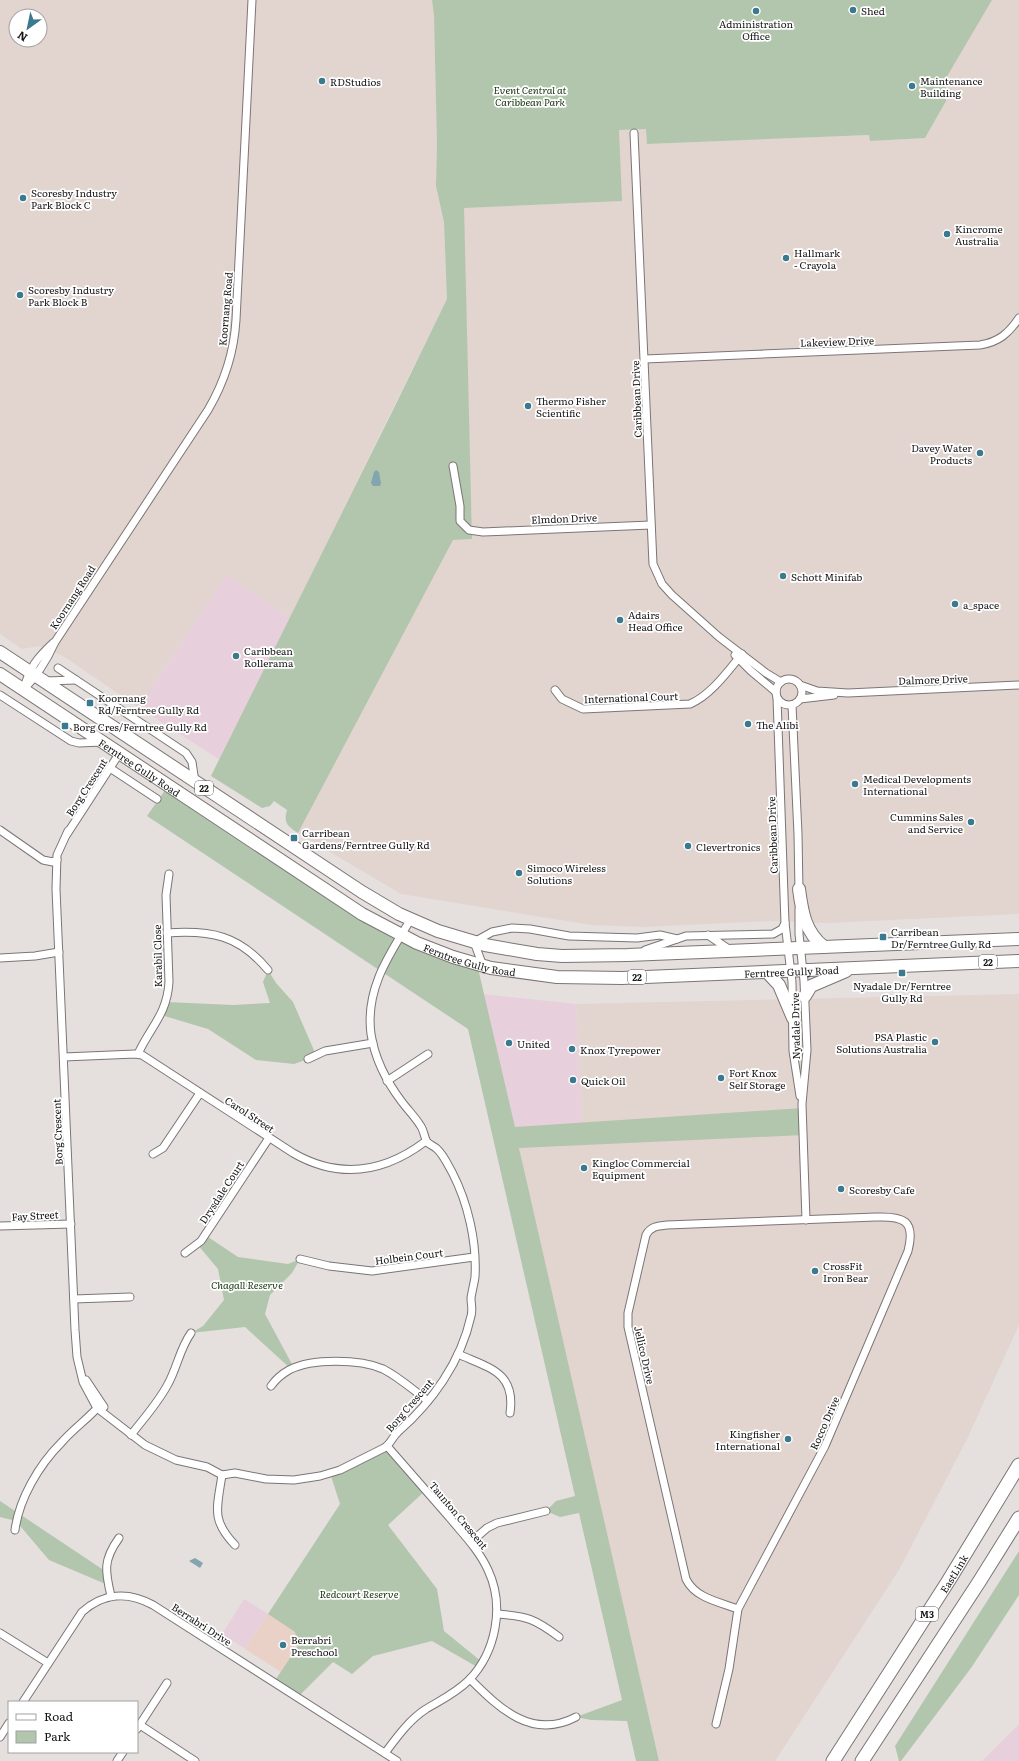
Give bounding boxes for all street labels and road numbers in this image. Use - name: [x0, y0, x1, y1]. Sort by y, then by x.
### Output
- street label: Koornang Road: [214, 271, 236, 347]
- street label: Lakeview Drive: [800, 332, 874, 350]
- street label: Caribbean Drive: [627, 360, 645, 438]
- street label: Elmdon Drive: [531, 509, 597, 527]
- street label: Koornang Road: [46, 562, 98, 632]
- street label: Dalmore Drive: [898, 670, 968, 688]
- street label: International Court: [584, 688, 678, 706]
- street label: Ferntree Gully Road: [96, 734, 184, 799]
- street label: Borg Crescent: [62, 755, 110, 819]
- road number: 22: [195, 781, 213, 795]
- street label: Caribbean Drive: [763, 796, 781, 874]
- street label: Karabil Close: [149, 924, 165, 988]
- street label: Ferntree Gully Road: [422, 939, 517, 979]
- road number: 22: [979, 955, 997, 969]
- street label: Ferntree Gully Road: [744, 961, 839, 980]
- road number: 22: [628, 970, 646, 984]
- street label: Nyadale Drive: [787, 992, 803, 1060]
- street label: Carol Street: [222, 1092, 278, 1136]
- street label: Borg Crescent: [48, 1099, 66, 1165]
- street label: Drysdale Court: [195, 1158, 247, 1226]
- street label: Fay Street: [11, 1206, 59, 1224]
- street label: Holbein Court: [374, 1244, 444, 1268]
- street label: Jellico Drive: [631, 1324, 659, 1386]
- street label: Borg Crescent: [382, 1375, 436, 1435]
- street label: Rocco Drive: [806, 1394, 842, 1452]
- street label: Taunton Crescent: [426, 1478, 492, 1552]
- street label: EastLink: [936, 1550, 971, 1595]
- street label: Berrabri Drive: [169, 1599, 235, 1649]
- road number: M3: [916, 1607, 938, 1621]

